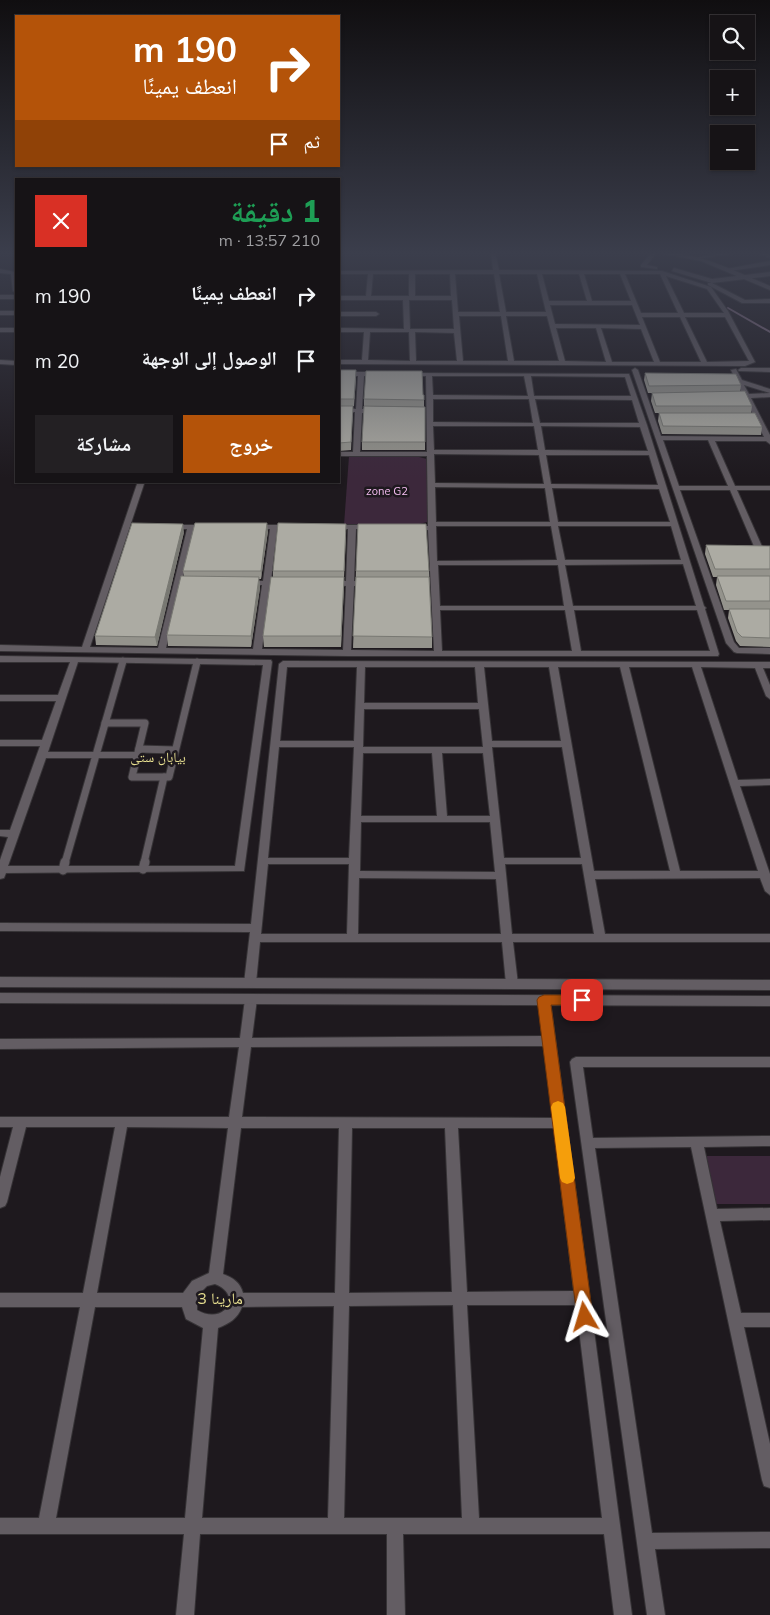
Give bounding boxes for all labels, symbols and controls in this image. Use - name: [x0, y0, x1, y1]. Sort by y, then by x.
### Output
- map controls: [710, 15, 755, 170]
- button: search: [710, 15, 755, 60]
- text: 190 m: [133, 27, 237, 71]
- icon: right: [255, 35, 320, 100]
- button: +: [710, 70, 755, 115]
- text: انعطف يمينًا: [143, 72, 237, 100]
- button: −: [710, 125, 755, 170]
- text: ثم: [303, 129, 320, 153]
- icon: arrive: [265, 130, 293, 158]
- text: 1 دقيقة: [231, 192, 320, 230]
- button: close: [35, 195, 87, 247]
- text: 210 m · 13:57: [219, 230, 320, 250]
- text: انعطف يمينًا: [191, 281, 277, 305]
- icon: right: [292, 282, 320, 310]
- text: 190 m: [35, 284, 91, 308]
- text: الوصول إلى الوجهة: [142, 346, 277, 370]
- icon: arrive: [292, 347, 320, 375]
- text: 20 m: [35, 349, 79, 373]
- button: مشاركة: [35, 415, 173, 473]
- button: خروج: [183, 415, 320, 473]
- park label: zone G2: [366, 484, 408, 498]
- district label: بیابان ستی: [130, 748, 186, 766]
- pin: [561, 979, 603, 1021]
- icon: arrive: [568, 986, 596, 1014]
- district label: مارینا 3: [197, 1288, 243, 1308]
- position arrow: [558, 1290, 610, 1342]

